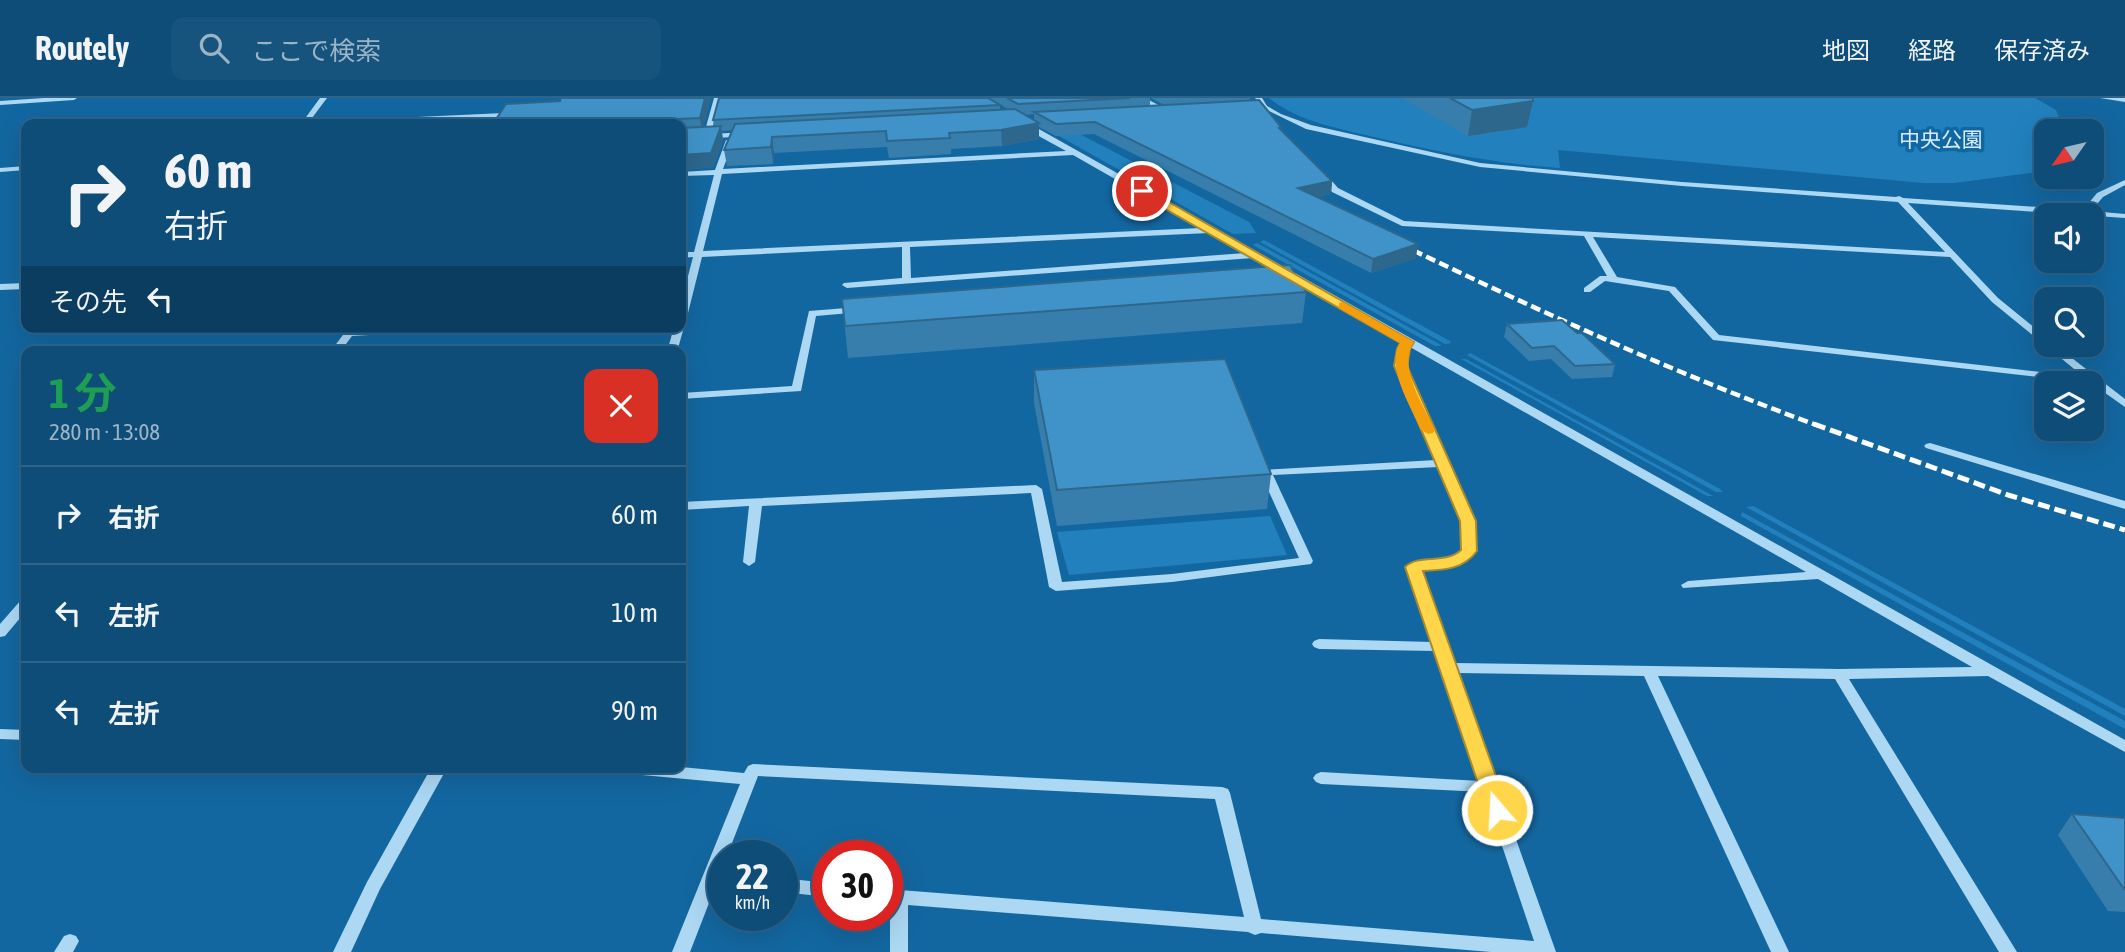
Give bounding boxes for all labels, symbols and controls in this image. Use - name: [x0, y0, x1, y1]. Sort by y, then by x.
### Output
- search box: [171, 17, 661, 80]
- text: Routely: [35, 29, 129, 67]
- icon: search: [195, 29, 233, 67]
- text: ここで検索: [251, 36, 381, 66]
- text: 地図: [1822, 37, 1870, 64]
- text: 経路: [1908, 37, 1956, 64]
- text: 保存済み: [1994, 37, 2090, 64]
- north arrow: [2034, 119, 2104, 189]
- map controls: [2034, 119, 2104, 441]
- park label: 中央公園: [1899, 127, 1983, 151]
- text: 60 m: [164, 142, 252, 198]
- icon: right: [49, 147, 140, 238]
- pin: [1112, 161, 1172, 221]
- icon: arrive: [1123, 172, 1161, 210]
- button: sound: [2034, 203, 2104, 273]
- text: 右折: [164, 207, 228, 244]
- icon: left: [141, 280, 179, 318]
- text: その先: [49, 287, 127, 317]
- button: search: [2034, 287, 2104, 357]
- text: 1 分: [49, 369, 117, 417]
- button: close: [584, 369, 658, 443]
- button: layers: [2034, 371, 2104, 441]
- text: 280 m · 13:08: [49, 419, 160, 445]
- icon: right: [49, 496, 87, 534]
- text: 60 m: [611, 500, 658, 530]
- text: 右折: [108, 503, 160, 533]
- icon: left: [49, 594, 87, 632]
- text: 10 m: [611, 598, 658, 628]
- text: 左折: [108, 601, 160, 631]
- icon: left: [49, 692, 87, 730]
- text: 90 m: [611, 696, 658, 726]
- text: 左折: [108, 699, 160, 729]
- position arrow: [1460, 773, 1534, 847]
- speed limit sign: 30: [812, 840, 903, 931]
- text: 22: [736, 856, 769, 896]
- text: km/h: [735, 892, 770, 913]

